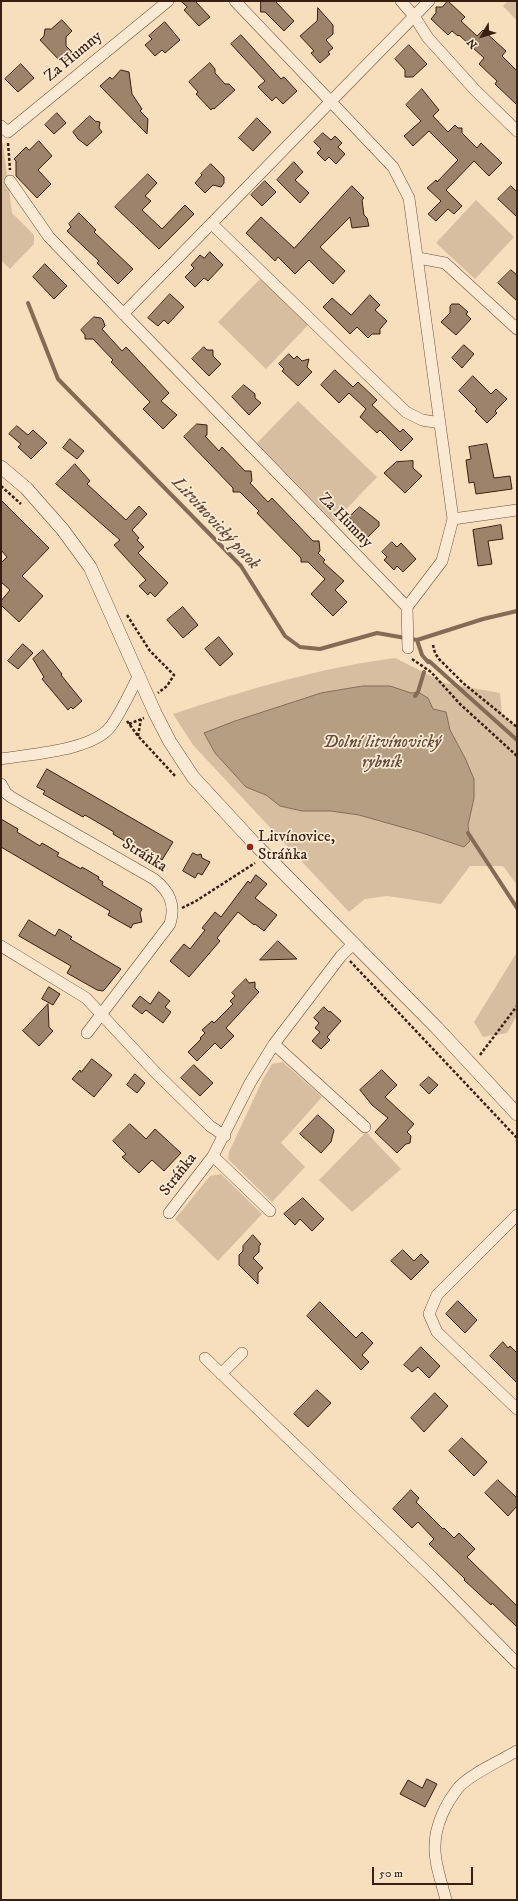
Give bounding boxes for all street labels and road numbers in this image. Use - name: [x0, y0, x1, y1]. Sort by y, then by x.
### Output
- street label: Za Humny: [41, 27, 107, 87]
- street label: Za Humny: [314, 489, 376, 553]
- street label: Stráňka: [118, 835, 170, 877]
- street label: Stráňka: [156, 1150, 202, 1200]

